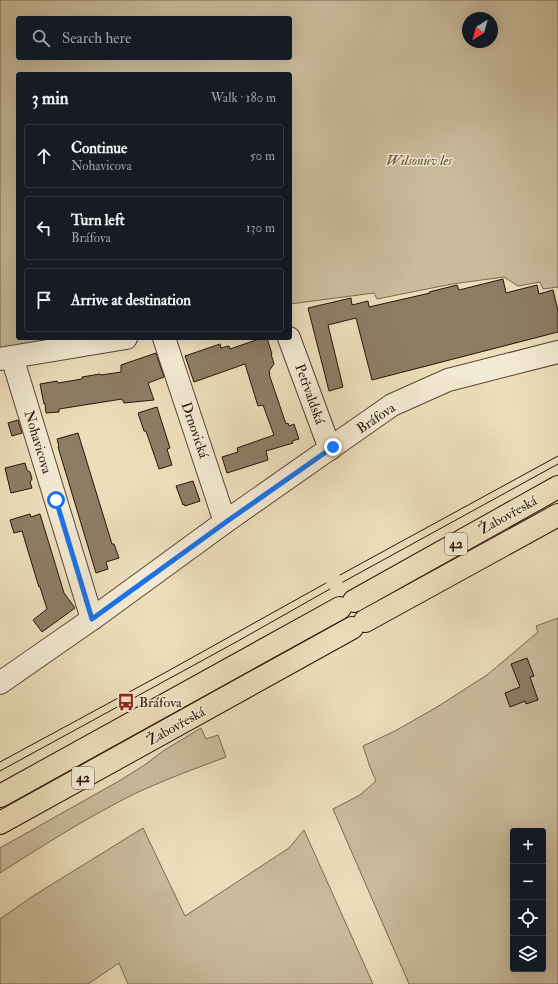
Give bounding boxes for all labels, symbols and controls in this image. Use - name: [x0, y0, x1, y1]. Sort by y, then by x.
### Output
- north arrow: [462, 12, 498, 48]
- search box: [16, 16, 292, 60]
- icon: search: [30, 27, 52, 49]
- text: Search here: [62, 29, 131, 48]
- text: 3 min: [32, 88, 69, 109]
- text: Walk · 180 m: [211, 90, 276, 106]
- text: Continue: [71, 139, 127, 158]
- icon: ahead: [33, 145, 55, 167]
- text: 50 m: [250, 148, 275, 164]
- park label: Wilsonův les: [386, 152, 453, 169]
- text: Nohavicova: [71, 158, 132, 174]
- text: Turn left: [71, 211, 125, 230]
- icon: left: [33, 217, 55, 239]
- text: 130 m: [246, 220, 275, 236]
- text: Bráfova: [71, 230, 111, 246]
- icon: arrive: [33, 289, 55, 311]
- text: Arrive at destination: [71, 291, 191, 310]
- street label: Petřvaldská: [291, 362, 329, 427]
- street label: Bráfova: [353, 399, 399, 437]
- street label: Drnovická: [178, 400, 213, 460]
- street label: Nohavicova: [20, 408, 56, 476]
- route end: [324, 438, 342, 456]
- route start: [47, 491, 65, 509]
- street label: Žabovřeská: [475, 491, 540, 538]
- road number: 42: [445, 533, 467, 555]
- bus stop icon: Bráfova: [116, 692, 136, 712]
- place label: Bráfova: [139, 694, 182, 711]
- street label: Žabovřeská: [143, 702, 208, 749]
- road number: 42: [72, 767, 94, 789]
- map controls: [510, 828, 546, 972]
- button: +: [510, 828, 546, 864]
- button: −: [510, 864, 546, 900]
- button: locate: [510, 900, 546, 936]
- button: layers: [510, 936, 546, 972]

